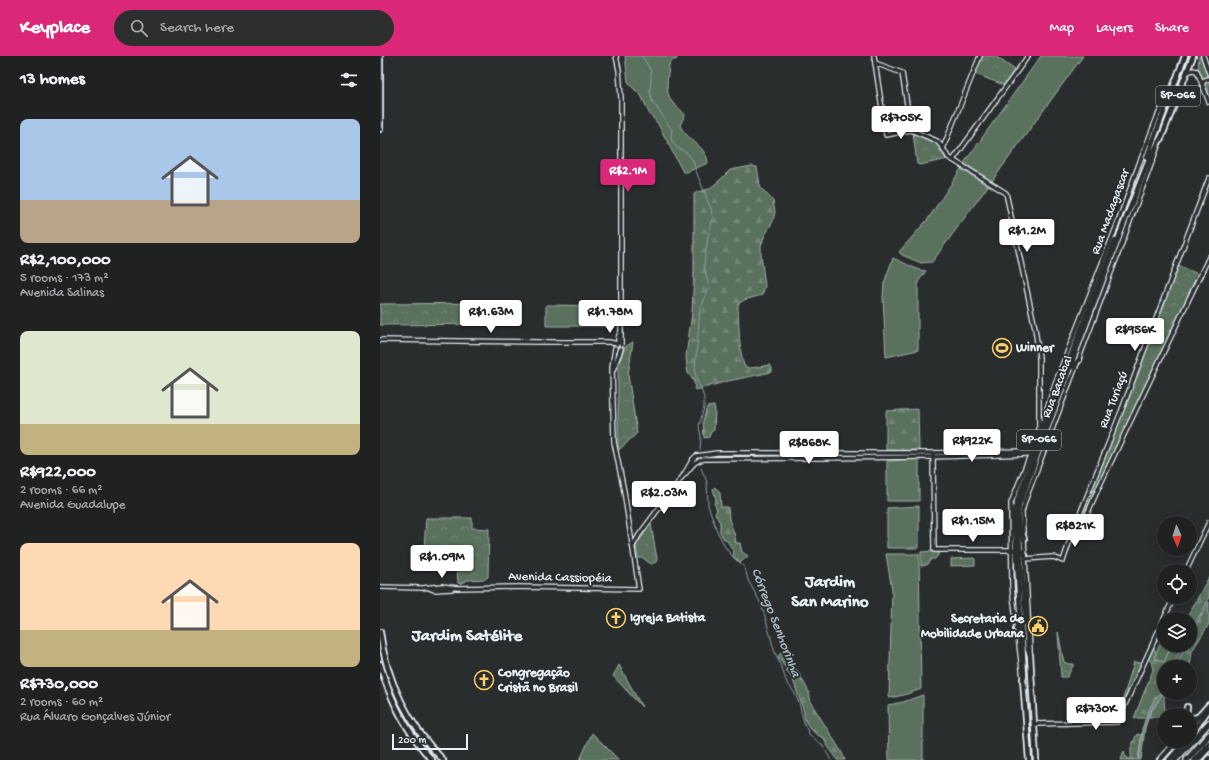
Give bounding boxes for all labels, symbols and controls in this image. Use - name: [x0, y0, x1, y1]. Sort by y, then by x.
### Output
- search box: [114, 10, 394, 46]
- text: Keyplace: [20, 17, 90, 40]
- icon: search: [128, 17, 150, 39]
- text: Search here: [160, 19, 234, 37]
- text: Map: [1050, 20, 1074, 37]
- text: Layers: [1096, 20, 1133, 37]
- text: Share: [1155, 20, 1189, 37]
- icon: filters: [338, 69, 360, 91]
- text: 13 homes: [20, 70, 85, 90]
- road number: SP-066: [1156, 86, 1200, 106]
- pin: R$705K: [868, 106, 934, 140]
- text: R$705K: [881, 111, 921, 126]
- icon: home: [154, 145, 226, 217]
- pin: R$2.1M: [595, 159, 661, 193]
- text: R$2.1M: [609, 164, 647, 179]
- street label: Rua Madagascar: [1089, 166, 1134, 257]
- pin: R$1.2M: [994, 219, 1060, 253]
- text: R$1.2M: [1008, 224, 1046, 239]
- text: R$2,100,000: [20, 251, 111, 271]
- text: 5 rooms · 173 m²: [20, 271, 108, 286]
- text: Avenida Salinas: [20, 286, 104, 301]
- pin: R$1.63M: [454, 300, 528, 334]
- pin: R$1.78M: [573, 300, 647, 334]
- text: R$1.63M: [469, 305, 513, 320]
- text: R$1.78M: [588, 305, 632, 320]
- pin: R$956K: [1102, 318, 1168, 352]
- text: R$956K: [1115, 323, 1155, 338]
- sports icon: Winner: [991, 337, 1013, 359]
- place label: Winner: [1015, 341, 1055, 356]
- street label: Rua Bacabal: [1039, 354, 1077, 420]
- icon: home: [154, 357, 226, 429]
- street label: Rua Turiaçú: [1096, 370, 1132, 430]
- pin: R$922K: [939, 429, 1005, 463]
- road number: SP-066: [1017, 430, 1061, 450]
- pin: R$868K: [776, 431, 842, 465]
- text: R$922K: [952, 434, 992, 449]
- text: R$868K: [789, 436, 829, 451]
- text: R$922,000: [20, 463, 96, 483]
- pin: R$2.03M: [627, 481, 701, 515]
- text: 2 rooms · 66 m²: [20, 483, 102, 498]
- text: R$2.03M: [641, 486, 687, 501]
- text: Avenida Guadalupe: [20, 498, 125, 513]
- pin: R$1.15M: [936, 509, 1010, 543]
- text: R$1.15M: [951, 514, 995, 529]
- pin: R$821K: [1042, 514, 1108, 548]
- north arrow: [1157, 516, 1197, 556]
- map controls: [1157, 516, 1197, 748]
- text: R$821K: [1056, 519, 1094, 534]
- pin: R$1.09M: [405, 545, 479, 579]
- text: R$1.09M: [420, 550, 464, 565]
- button: locate: [1157, 564, 1197, 604]
- water label: Córrego Senhorinha: [746, 566, 804, 681]
- icon: home: [154, 569, 226, 641]
- street label: Avenida Cassiopéia: [508, 570, 613, 586]
- district label: Jardim San Marino: [791, 573, 869, 613]
- church icon: Igreja Batista: [605, 607, 627, 629]
- place label: Igreja Batista: [630, 611, 706, 626]
- place label: Secretaria de Mobilidade Urbana: [921, 612, 1025, 642]
- button: layers: [1157, 612, 1197, 652]
- public building icon: Secretaria de Mobilidade Urbana: [1027, 615, 1049, 637]
- district label: Jardim Satélite: [411, 627, 523, 647]
- button: +: [1157, 660, 1197, 700]
- place label: Congregação Cristã no Brasil: [497, 666, 578, 696]
- church icon: Congregação Cristã no Brasil: [473, 669, 495, 691]
- text: R$730,000: [20, 675, 98, 695]
- text: 2 rooms · 60 m²: [20, 695, 103, 710]
- pin: R$730K: [1063, 697, 1129, 731]
- text: R$730K: [1076, 702, 1116, 717]
- button: −: [1157, 708, 1197, 748]
- text: Rua Álvaro Gonçalves Júnior: [20, 710, 170, 725]
- scale bar: [392, 732, 468, 751]
- text: 200 m: [398, 735, 426, 747]

